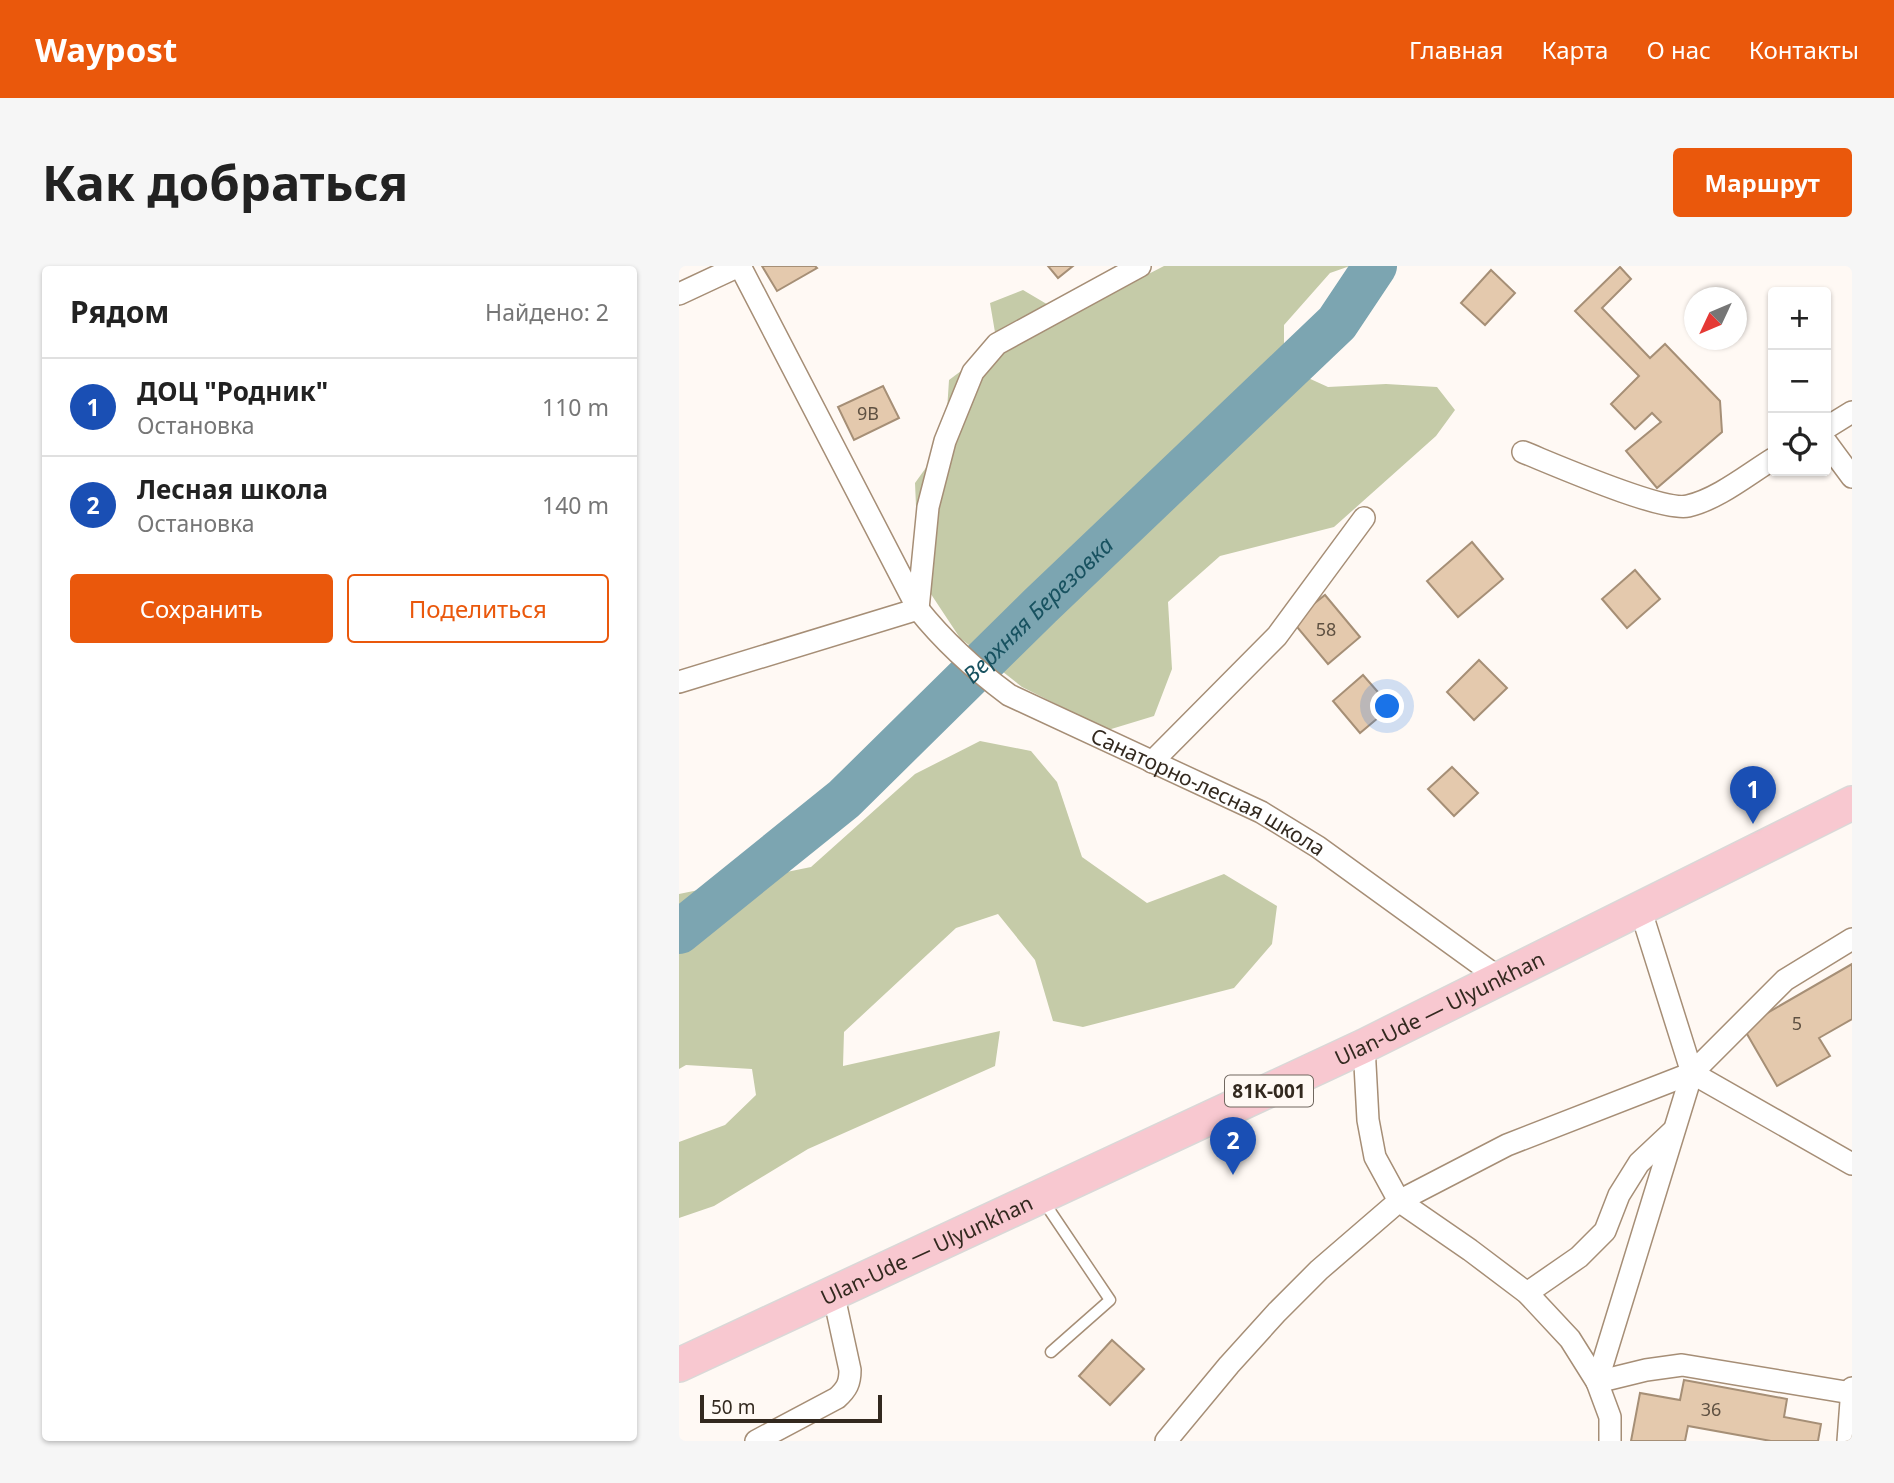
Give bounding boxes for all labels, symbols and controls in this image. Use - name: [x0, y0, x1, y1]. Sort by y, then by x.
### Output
- text: Waypost: [35, 27, 177, 72]
- text: Главная: [1409, 33, 1503, 66]
- text: Карта: [1541, 33, 1608, 66]
- text: О нас: [1646, 33, 1711, 66]
- text: Контакты: [1749, 33, 1859, 66]
- button: Маршрут: [1673, 148, 1852, 217]
- text: Как добраться: [42, 149, 408, 215]
- north arrow: [1684, 287, 1747, 350]
- map controls: [1768, 287, 1831, 476]
- button: +: [1768, 287, 1831, 350]
- text: Рядом: [70, 291, 169, 332]
- text: Найдено: 2: [485, 296, 609, 328]
- button: −: [1768, 350, 1831, 413]
- text: ДОЦ "Родник": [137, 373, 328, 409]
- text: 1: [86, 391, 100, 423]
- text: 110 m: [542, 391, 609, 423]
- house number: 9В: [857, 401, 879, 425]
- text: Остановка: [137, 409, 255, 441]
- button: locate: [1768, 413, 1831, 476]
- text: Лесная школа: [137, 471, 328, 507]
- text: 2: [86, 489, 100, 521]
- text: 140 m: [542, 489, 609, 521]
- text: Остановка: [137, 507, 255, 539]
- water label: Верхняя Березовка: [955, 529, 1120, 690]
- button: Сохранить: [70, 574, 333, 643]
- button: Поделиться: [347, 574, 609, 643]
- house number: 58: [1316, 617, 1336, 641]
- your location: [1370, 689, 1404, 723]
- street label: Санаторно-лесная школа: [1087, 721, 1331, 862]
- pin: 1: [1730, 766, 1776, 824]
- street label: Ulan-Ude — Ulyunkhan: [1330, 944, 1549, 1072]
- house number: 5: [1792, 1011, 1802, 1035]
- road number: 81К-001: [1225, 1076, 1313, 1106]
- pin: 2: [1210, 1117, 1256, 1175]
- street label: Ulan-Ude — Ulyunkhan: [816, 1188, 1037, 1311]
- scale bar: [700, 1392, 882, 1424]
- text: 50 m: [711, 1394, 755, 1420]
- house number: 36: [1701, 1397, 1721, 1421]

